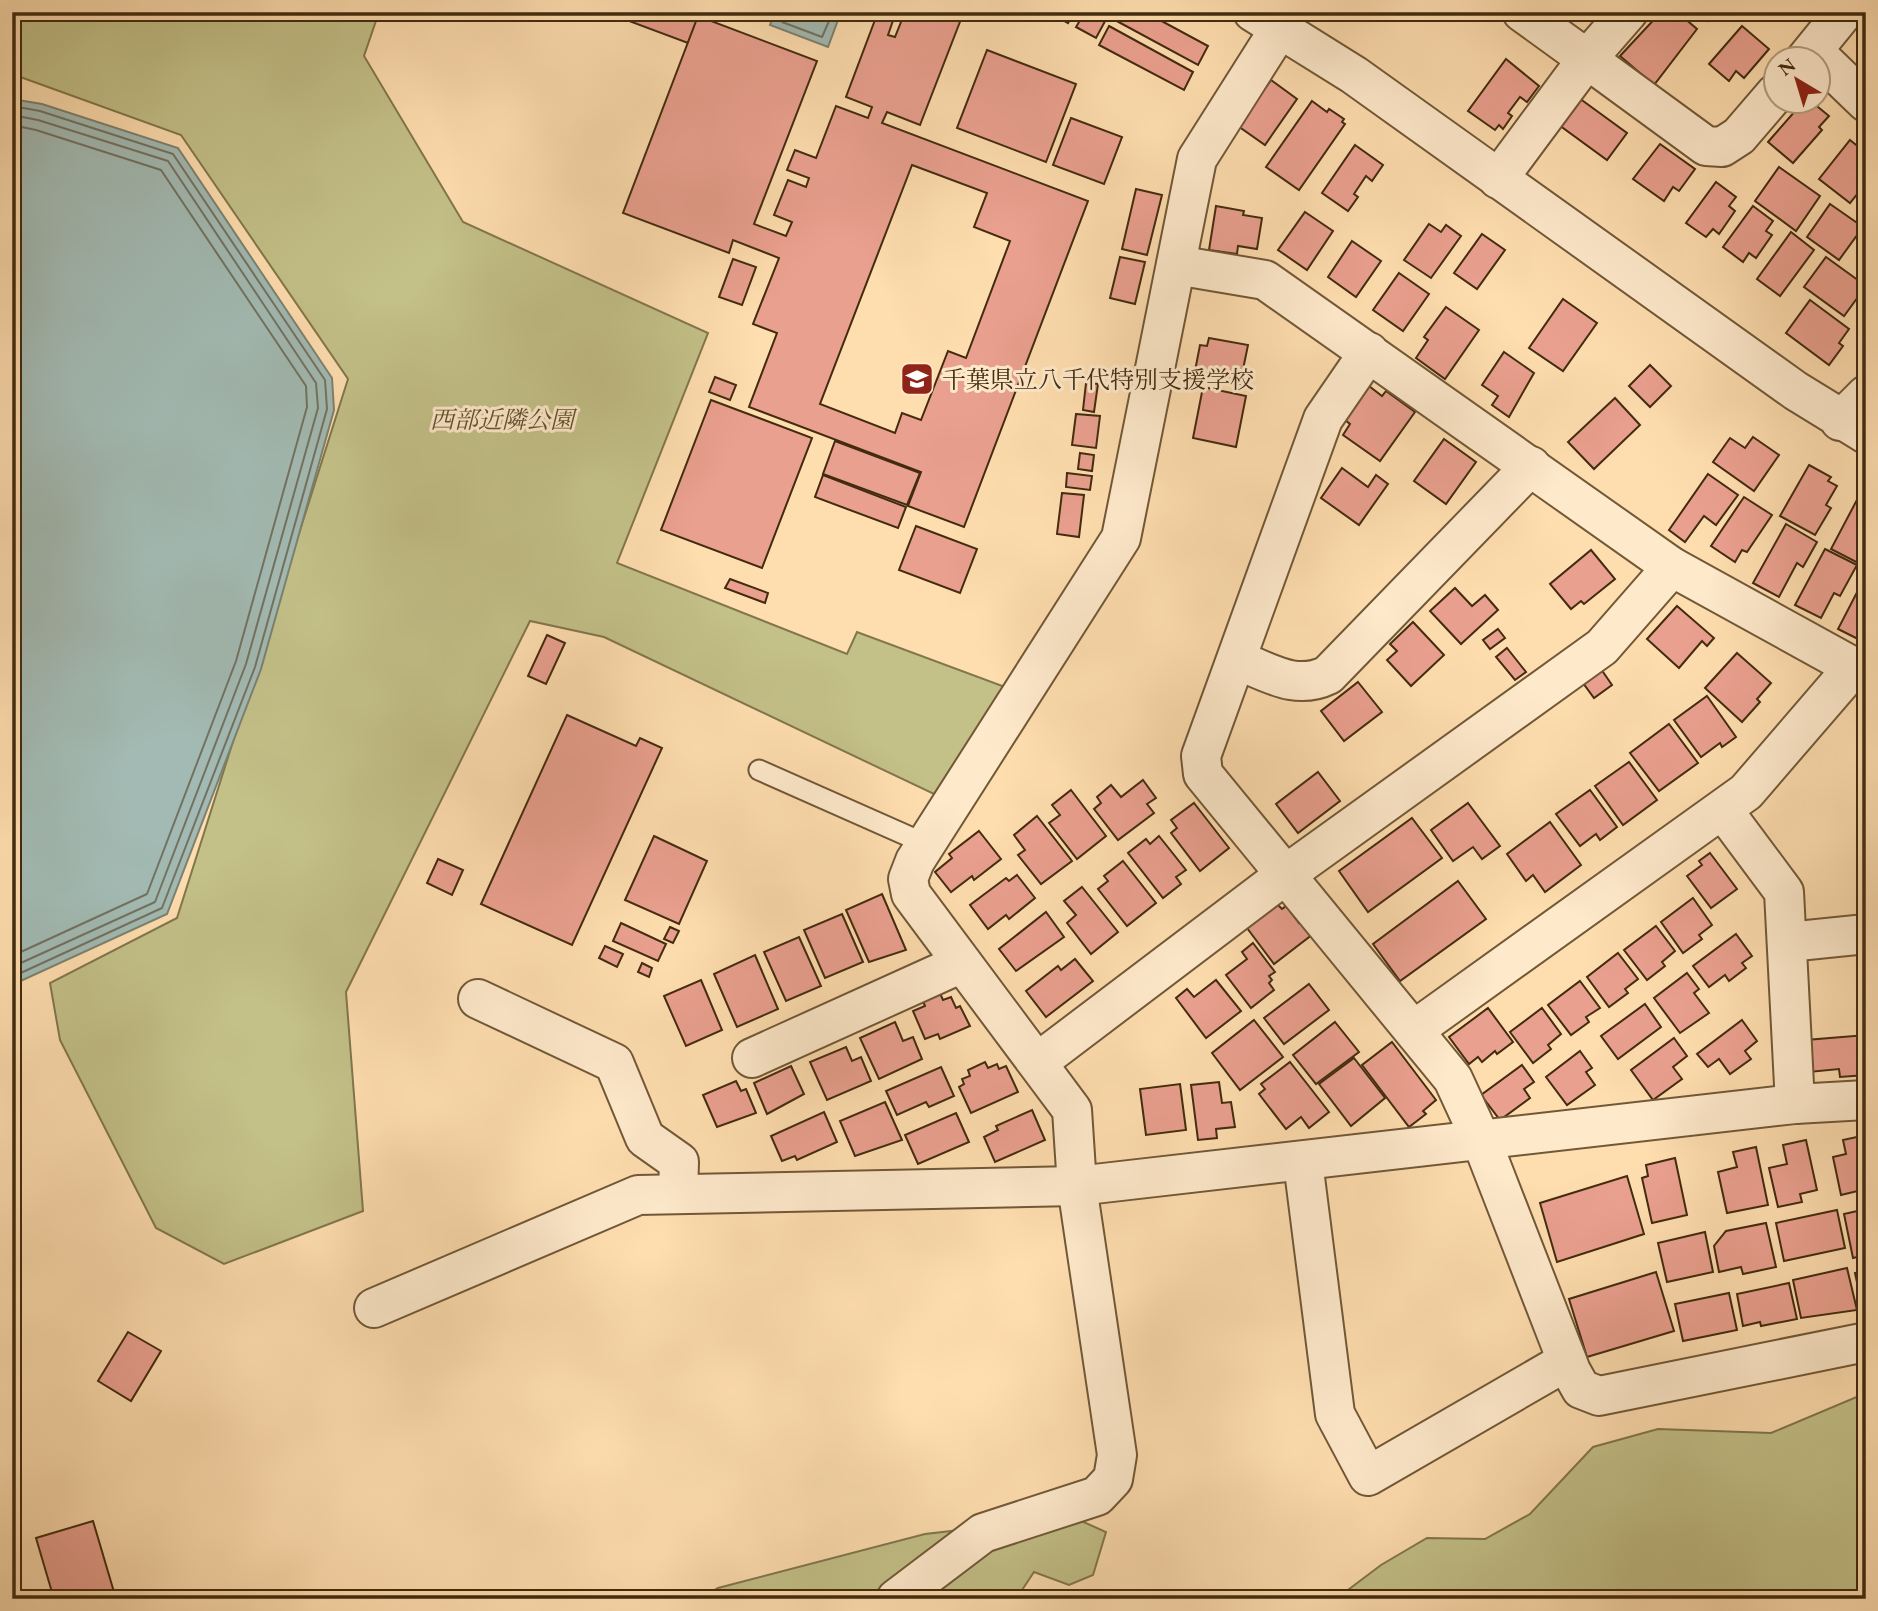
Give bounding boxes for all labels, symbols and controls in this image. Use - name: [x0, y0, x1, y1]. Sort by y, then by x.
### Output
- north arrow: [1762, 46, 1832, 116]
- text: N: [1773, 52, 1801, 82]
- school or university icon: 千葉県立八千代特別支援学校: [898, 360, 936, 398]
- place label: 千葉県立八千代特別支援学校: [942, 364, 1254, 395]
- park label: 西部近隣公園: [430, 404, 578, 435]

